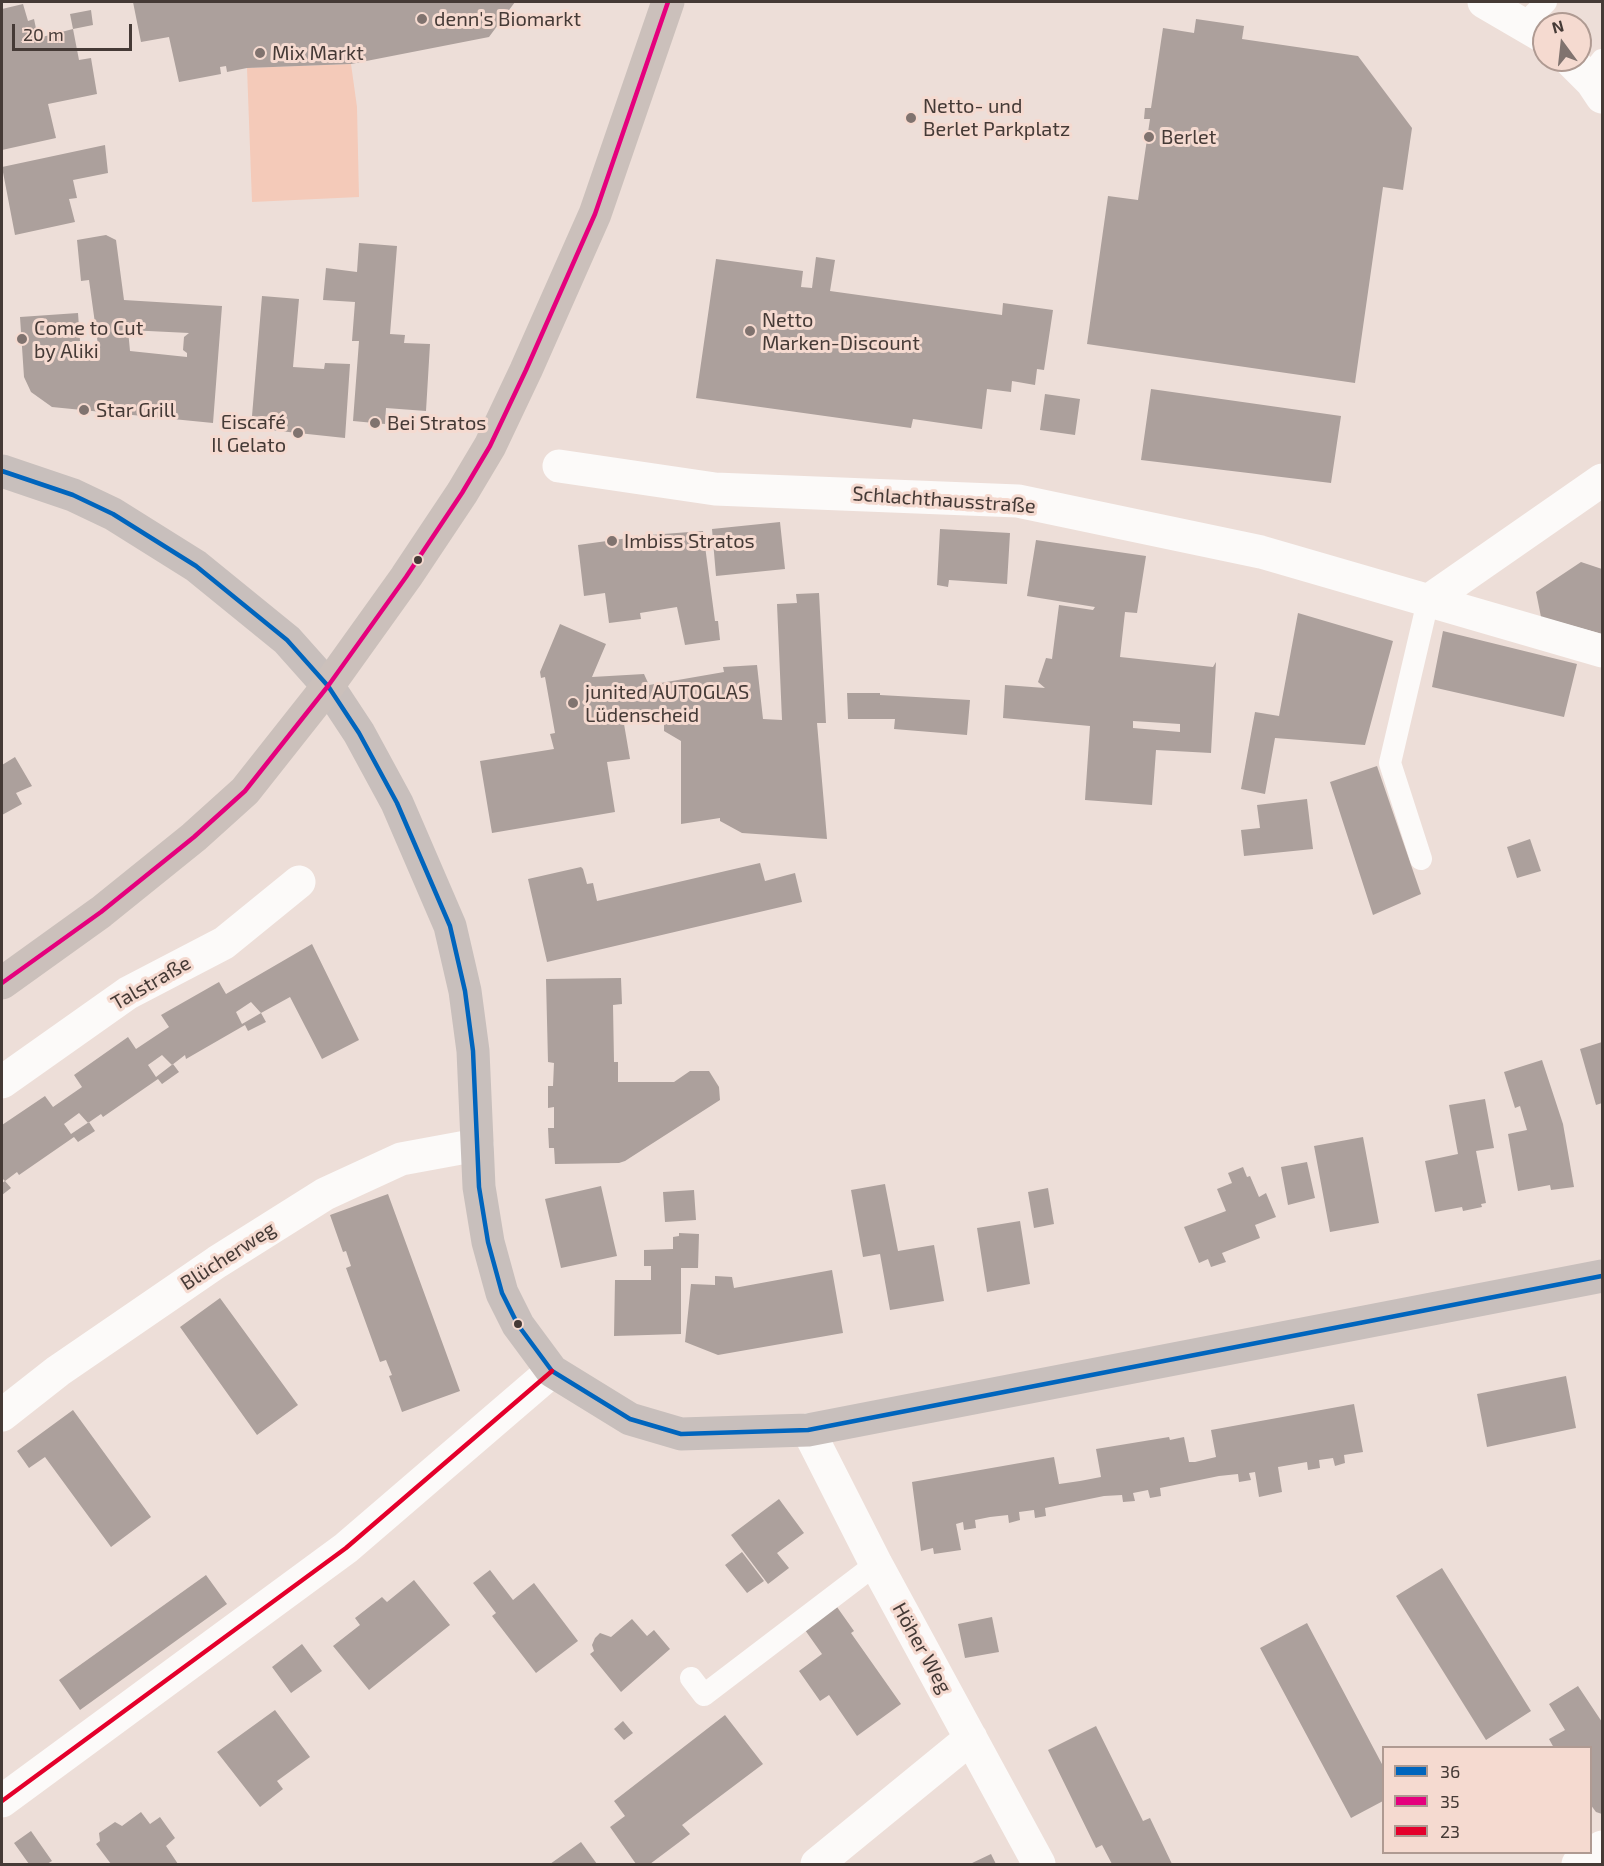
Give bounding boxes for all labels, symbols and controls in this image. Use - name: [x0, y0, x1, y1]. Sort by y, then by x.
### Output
- place label: denn's Biomarkt: [434, 7, 581, 31]
- scale bar: [15, 12, 135, 50]
- marker: denn's Biomarkt: [415, 12, 429, 26]
- north arrow: [1532, 12, 1592, 72]
- text: N: [1550, 15, 1566, 37]
- text: 20 m: [23, 23, 64, 45]
- place label: Mix Markt: [272, 41, 364, 65]
- marker: Mix Markt: [253, 46, 267, 60]
- place label: Netto- und Berlet Parkplatz: [923, 94, 1070, 141]
- marker: Netto- und Berlet Parkplatz: [904, 111, 918, 125]
- place label: Berlet: [1161, 125, 1216, 149]
- marker: Berlet: [1142, 130, 1156, 144]
- place label: Netto Marken-Discount: [762, 308, 920, 355]
- place label: Come to Cut by Aliki: [34, 316, 143, 363]
- marker: Netto Marken-Discount: [743, 324, 757, 338]
- marker: Come to Cut by Aliki: [15, 332, 29, 346]
- place label: Star Grill: [96, 398, 176, 422]
- marker: Star Grill: [77, 403, 91, 417]
- place label: Eiscafé Il Gelato: [211, 410, 286, 457]
- place label: Bei Stratos: [387, 411, 486, 435]
- marker: Bei Stratos: [368, 416, 382, 430]
- marker: Eiscafé Il Gelato: [291, 426, 305, 440]
- street label: Schlachthausstraße: [852, 482, 1036, 518]
- place label: Imbiss Stratos: [624, 529, 755, 553]
- marker: Imbiss Stratos: [605, 534, 619, 548]
- unlabelled marker: [412, 554, 424, 566]
- place label: junited AUTOGLAS Lüdenscheid: [585, 680, 749, 727]
- marker: junited AUTOGLAS Lüdenscheid: [566, 696, 580, 710]
- street label: Talstraße: [107, 951, 195, 1015]
- street label: Blücherweg: [176, 1216, 280, 1296]
- unlabelled marker: [512, 1318, 524, 1330]
- street label: Höher Weg: [887, 1598, 957, 1698]
- legend: [1382, 1746, 1592, 1854]
- text: 36: [1440, 1760, 1460, 1782]
- text: 35: [1440, 1790, 1460, 1812]
- text: 23: [1440, 1820, 1460, 1842]

